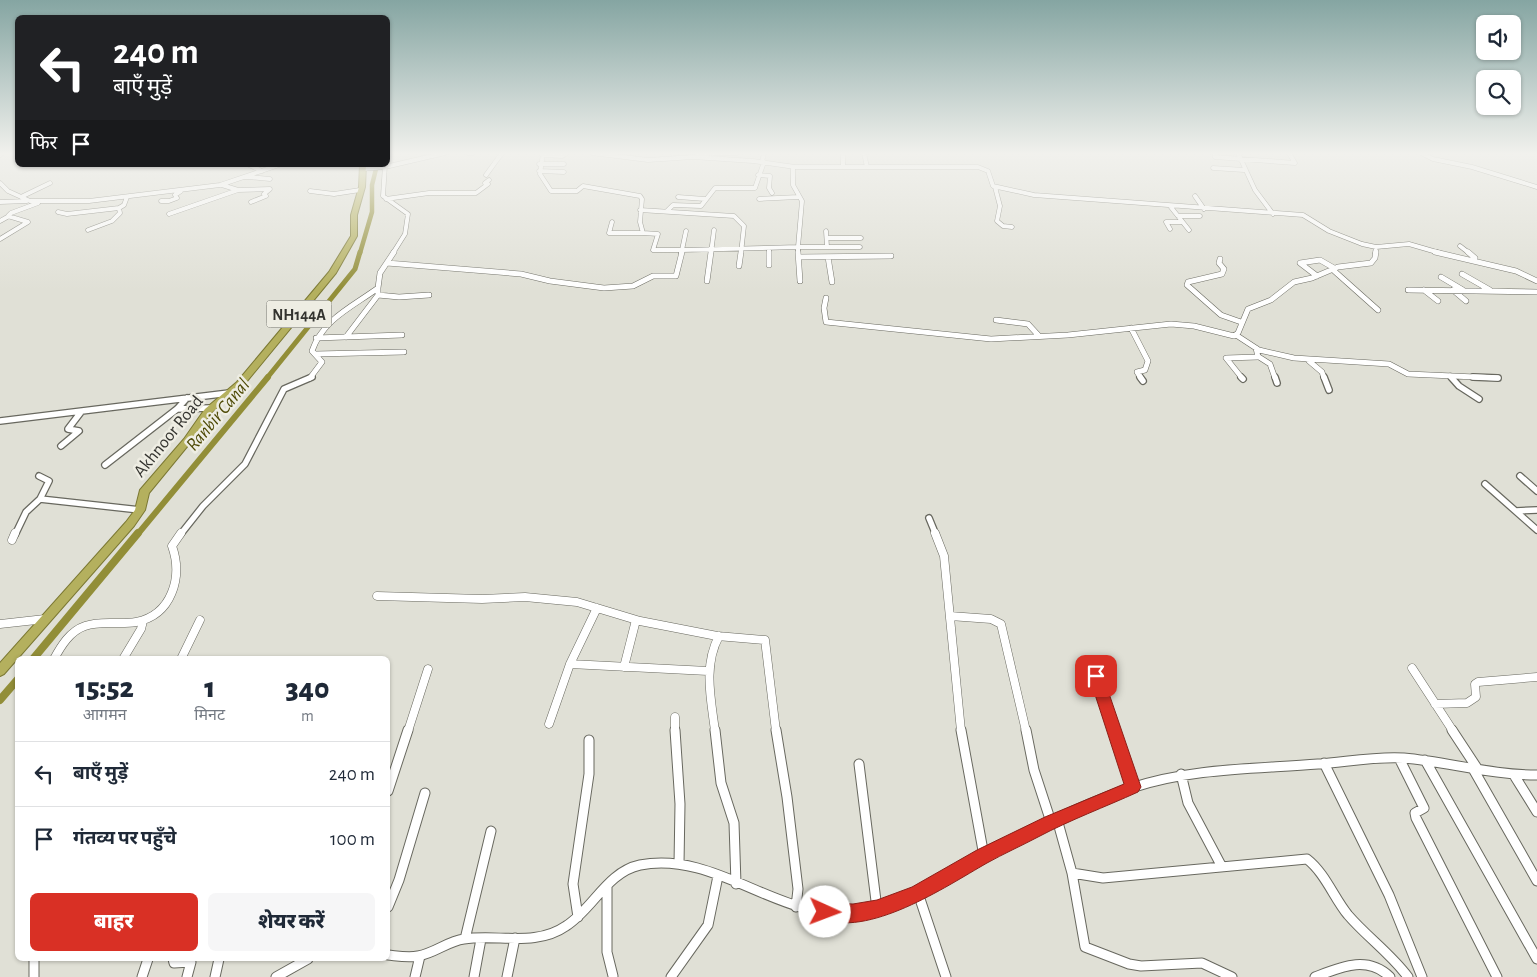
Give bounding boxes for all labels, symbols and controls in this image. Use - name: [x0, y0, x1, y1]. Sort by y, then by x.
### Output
- map controls: [1476, 15, 1521, 115]
- button: sound: [1476, 15, 1521, 60]
- icon: left: [30, 35, 95, 100]
- text: 240 m: [113, 35, 199, 70]
- button: search: [1476, 70, 1521, 115]
- text: बाएँ मुड़ें: [113, 76, 172, 98]
- icon: arrive: [67, 130, 95, 158]
- text: फिर: [30, 134, 57, 153]
- road number: NH144A: [266, 300, 332, 328]
- water label: Ranbir Canal: [183, 375, 254, 455]
- street label: Akhnoor Road: [131, 392, 207, 481]
- pin: [1075, 655, 1117, 697]
- icon: arrive: [1082, 662, 1110, 690]
- text: 15:52: [75, 673, 134, 703]
- text: 1: [204, 673, 215, 703]
- text: 340: [285, 674, 330, 704]
- text: आगमन: [83, 707, 127, 723]
- text: मिनट: [194, 707, 225, 723]
- text: m: [301, 708, 314, 724]
- icon: left: [30, 760, 58, 788]
- text: बाएँ मुड़ें: [73, 764, 128, 783]
- text: 240 m: [329, 765, 375, 784]
- icon: arrive: [30, 825, 58, 853]
- text: गंतव्य पर पहुँचे: [73, 829, 176, 848]
- text: 100 m: [330, 830, 375, 849]
- position arrow: [798, 885, 850, 937]
- button: बाहर: [30, 893, 198, 951]
- button: शेयर करें: [208, 893, 375, 951]

